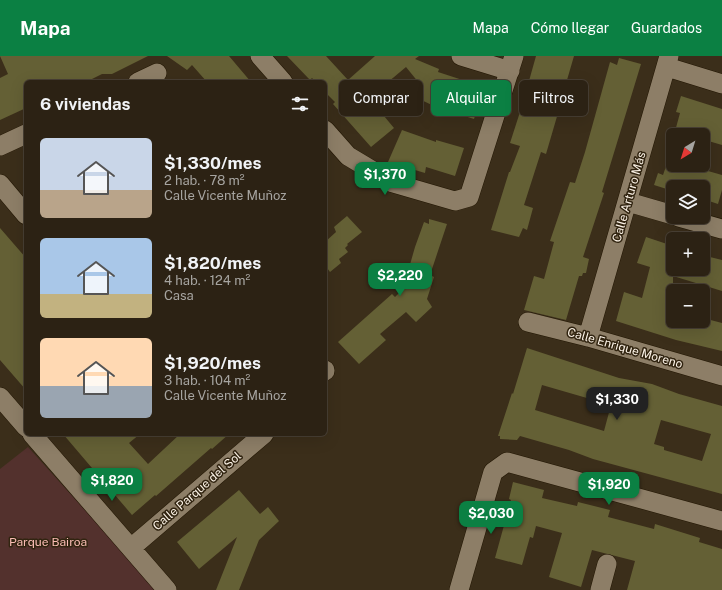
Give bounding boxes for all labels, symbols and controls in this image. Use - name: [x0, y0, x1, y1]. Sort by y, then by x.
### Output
- text: Mapa: [20, 17, 70, 39]
- text: Mapa: [473, 20, 509, 36]
- text: Cómo llegar: [531, 20, 609, 36]
- text: Guardados: [631, 20, 702, 36]
- chip: Comprar: [339, 80, 423, 116]
- chip: Alquilar: [431, 80, 511, 116]
- chip: Filtros: [519, 80, 588, 116]
- icon: filters: [289, 93, 311, 115]
- text: 6 viviendas: [40, 94, 131, 114]
- north arrow: [666, 128, 710, 172]
- map controls: [666, 128, 710, 328]
- street label: Calle Arturo Más: [609, 150, 649, 244]
- text: $1,330/mes: [164, 153, 261, 173]
- icon: home: [72, 154, 120, 202]
- pin: $1,370: [352, 162, 418, 196]
- text: $1,370: [364, 167, 406, 182]
- text: 2 hab. · 78 m²: [164, 173, 245, 188]
- button: layers: [666, 180, 710, 224]
- text: Calle Vicente Muñoz: [164, 188, 287, 203]
- button: +: [666, 232, 710, 276]
- text: $1,820/mes: [164, 253, 261, 273]
- icon: home: [72, 254, 120, 302]
- pin: $2,220: [367, 263, 433, 297]
- text: $2,220: [377, 268, 423, 283]
- text: 4 hab. · 124 m²: [164, 273, 250, 288]
- button: −: [666, 284, 710, 328]
- text: Casa: [164, 288, 194, 303]
- street label: Calle Enrique Moreno: [566, 325, 684, 371]
- text: $1,920/mes: [164, 353, 261, 373]
- icon: home: [72, 354, 120, 402]
- text: 3 hab. · 104 m²: [164, 373, 250, 388]
- pin: $1,330: [584, 387, 650, 421]
- text: Calle Vicente Muñoz: [164, 388, 287, 403]
- text: $1,330: [595, 392, 639, 407]
- street label: Calle Parque del Sol: [150, 449, 244, 533]
- pin: $1,820: [79, 468, 145, 502]
- pin: $1,920: [576, 472, 642, 506]
- text: $1,820: [90, 473, 134, 488]
- text: $1,920: [587, 477, 631, 492]
- pin: $2,030: [458, 501, 524, 535]
- text: $2,030: [468, 506, 514, 521]
- park label: Parque Bairoa: [9, 535, 87, 549]

